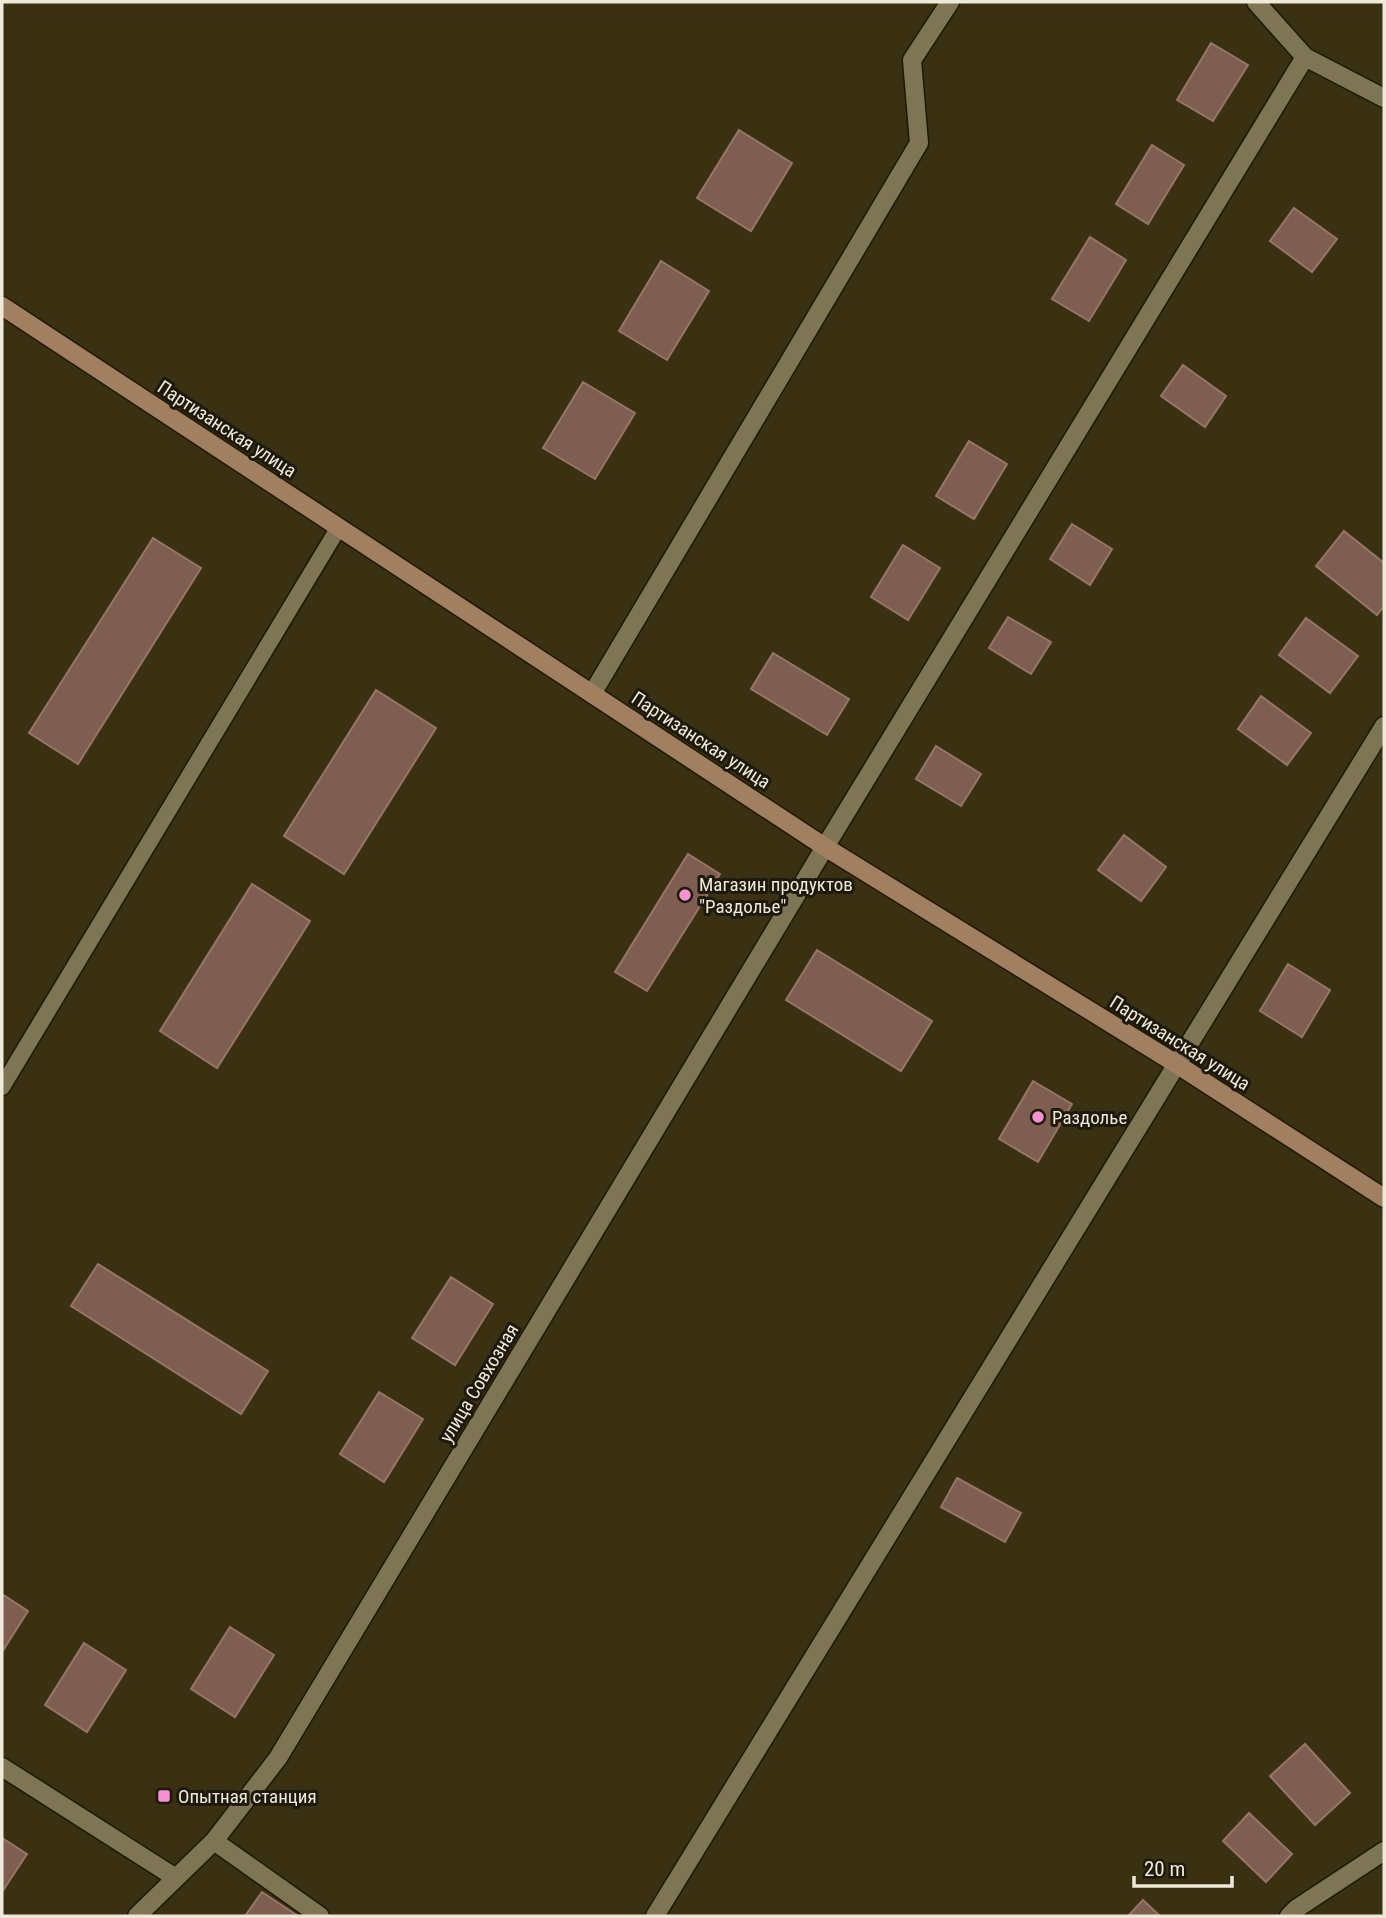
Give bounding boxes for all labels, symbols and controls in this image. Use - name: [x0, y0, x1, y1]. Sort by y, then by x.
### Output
- street label: Партизанская улица: [153, 375, 301, 483]
- street label: Партизанская улица: [627, 686, 775, 794]
- place label: Магазин продуктов "Раздолье": [699, 873, 853, 918]
- marker: Магазин продуктов "Раздолье": [677, 887, 693, 903]
- street label: Партизанская улица: [1106, 991, 1254, 1095]
- place label: Раздолье: [1052, 1106, 1127, 1129]
- marker: Раздолье: [1030, 1109, 1046, 1125]
- street label: улица Совхозная: [435, 1320, 523, 1446]
- place label: Опытная станция: [178, 1785, 317, 1808]
- marker: Опытная станция: [156, 1788, 172, 1804]
- scale bar: [1134, 1844, 1232, 1888]
- text: 20 m: [1144, 1857, 1185, 1881]

